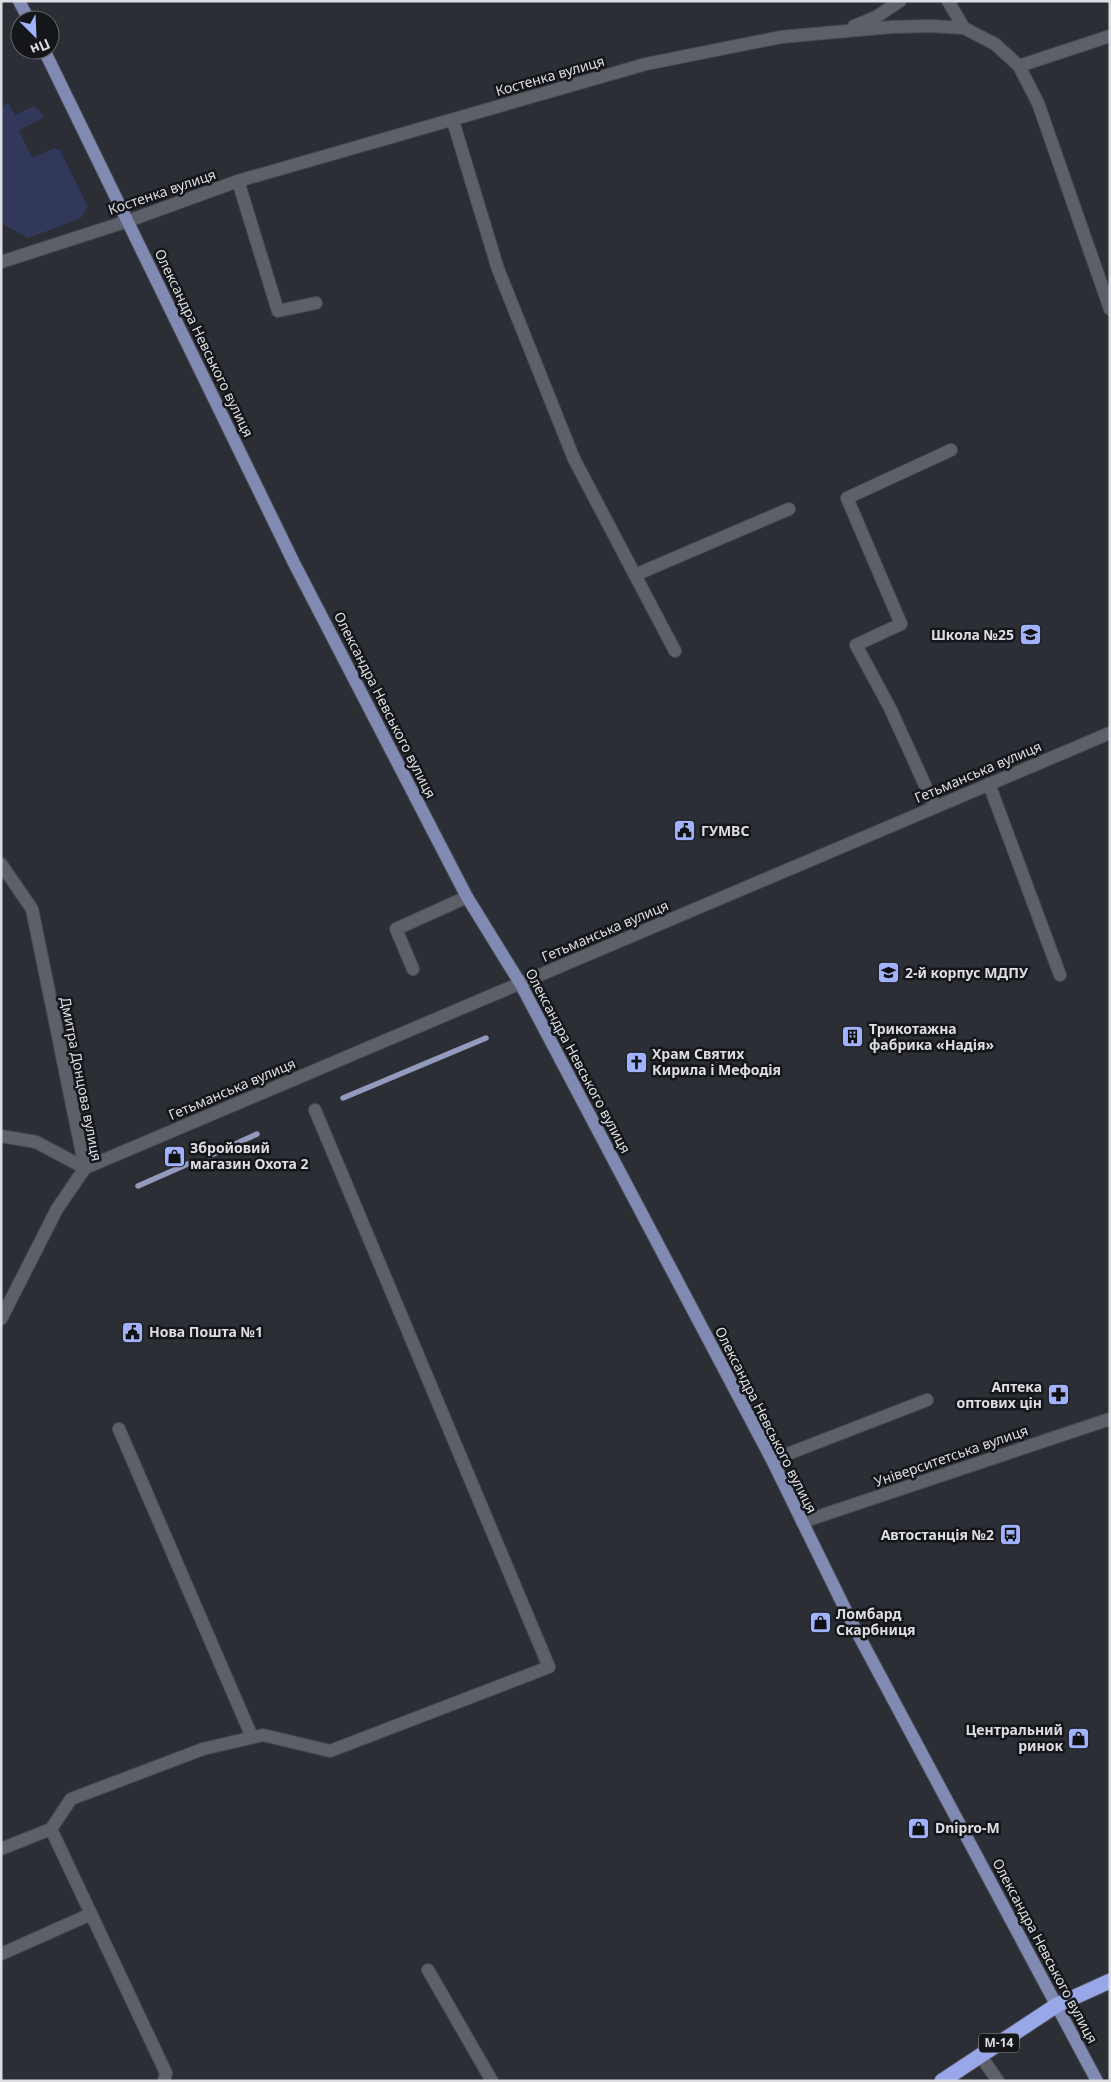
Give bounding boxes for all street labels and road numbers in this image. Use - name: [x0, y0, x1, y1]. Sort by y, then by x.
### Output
- street label: Костенка вулиця: [493, 51, 607, 100]
- street label: Костенка вулиця: [105, 164, 218, 219]
- street label: Олександра Невського вулиця: [151, 246, 258, 440]
- street label: Олександра Невського вулиця: [330, 608, 441, 801]
- street label: Гетьманська вулиця: [911, 736, 1044, 807]
- street label: Гетьманська вулиця: [538, 895, 671, 966]
- street label: Олександра Невського вулиця: [521, 965, 635, 1157]
- street label: Дмитра Донцова вулиця: [56, 995, 107, 1163]
- street label: Гетьманська вулиця: [165, 1053, 298, 1124]
- street label: Олександра Невського вулиця: [711, 1323, 822, 1516]
- street label: Університетська вулиця: [871, 1420, 1030, 1491]
- street label: Олександра Невського вулиця: [988, 1855, 1102, 2047]
- road number: М-14: [979, 2034, 1019, 2052]

